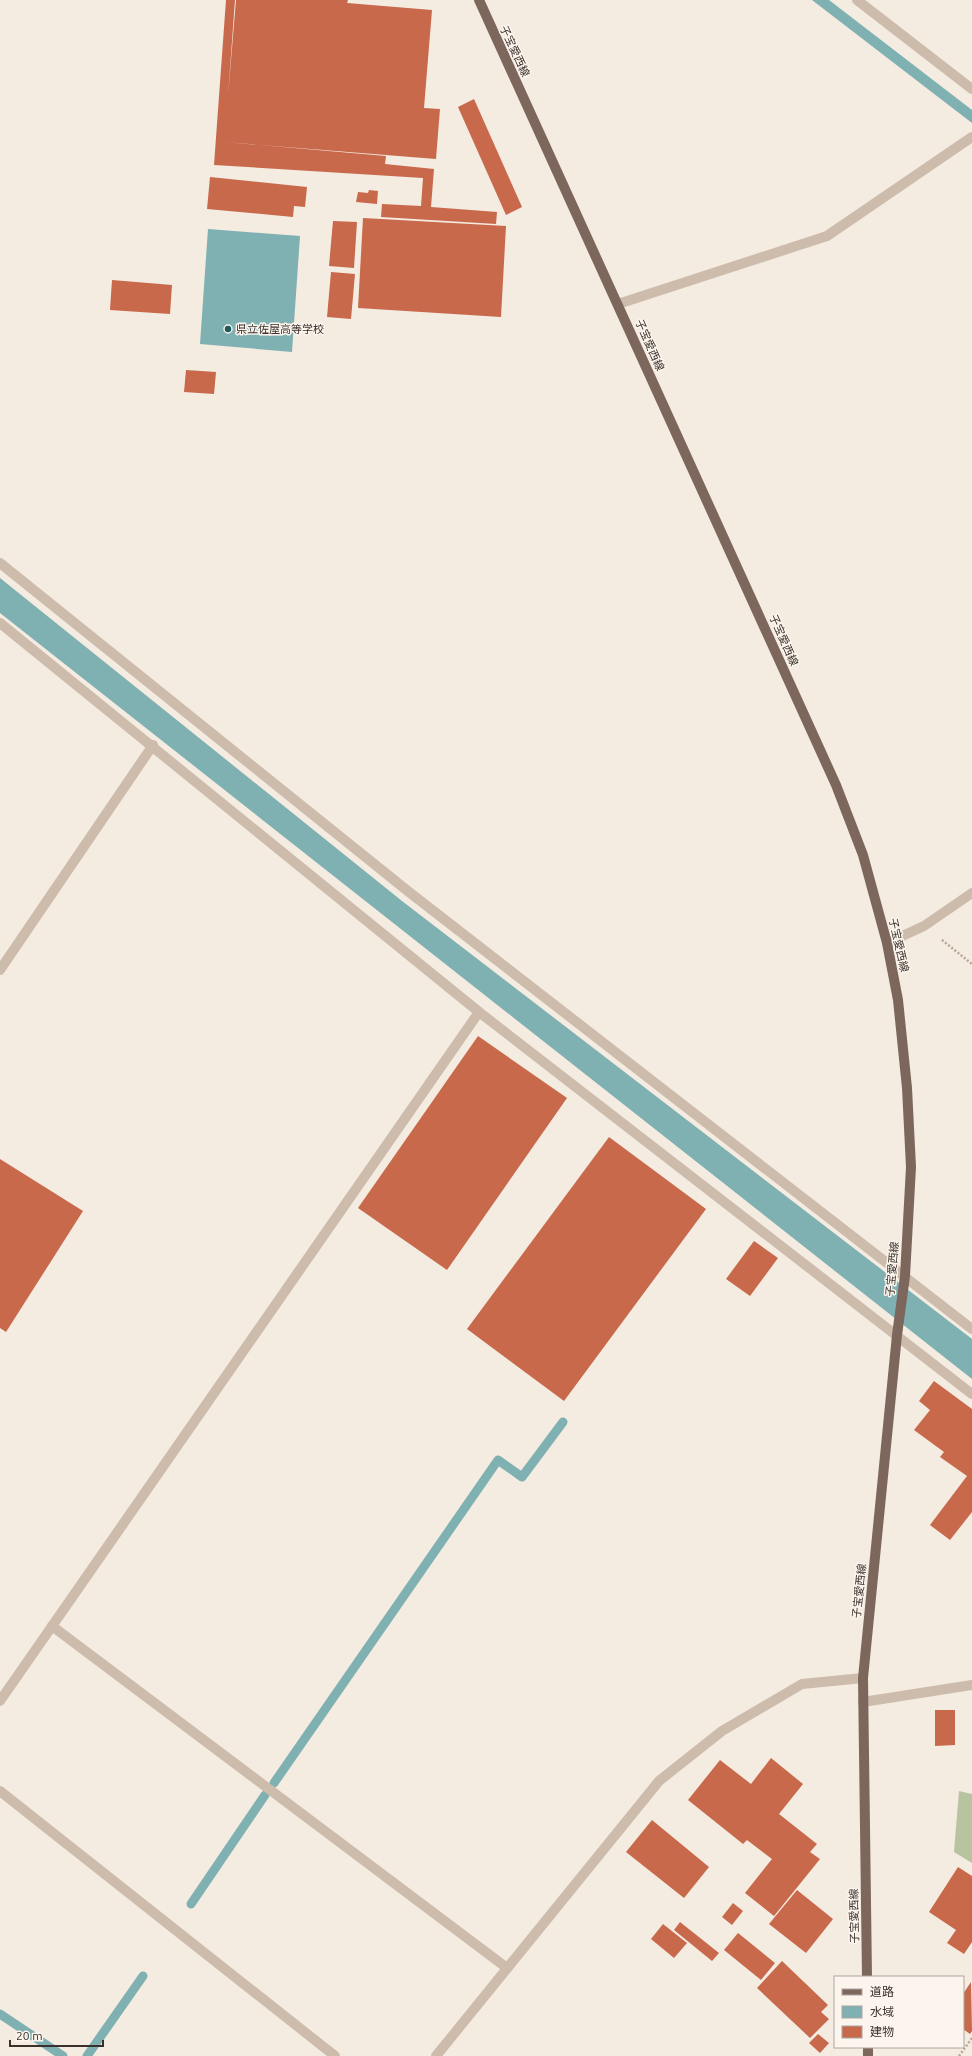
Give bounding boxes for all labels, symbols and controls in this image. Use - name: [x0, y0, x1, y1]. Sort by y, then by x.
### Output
- street label: 子宝愛西線: [498, 24, 532, 78]
- street label: 子宝愛西線: [633, 317, 667, 373]
- place label: 県立佐屋高等学校: [236, 323, 324, 335]
- marker: 県立佐屋高等学校: [223, 324, 233, 334]
- street label: 子宝愛西線: [767, 612, 801, 668]
- street label: 子宝愛西線: [887, 917, 911, 973]
- street label: 子宝愛西線: [884, 1241, 900, 1297]
- street label: 子宝愛西線: [850, 1563, 868, 1619]
- street label: 子宝愛西線: [848, 1888, 860, 1944]
- legend: [834, 1976, 964, 2048]
- text: 道路: [870, 1985, 894, 1998]
- text: 水域: [870, 2005, 894, 2018]
- scale bar: [10, 2022, 103, 2048]
- text: 建物: [870, 2025, 894, 2038]
- text: 20 m: [16, 2029, 43, 2042]

